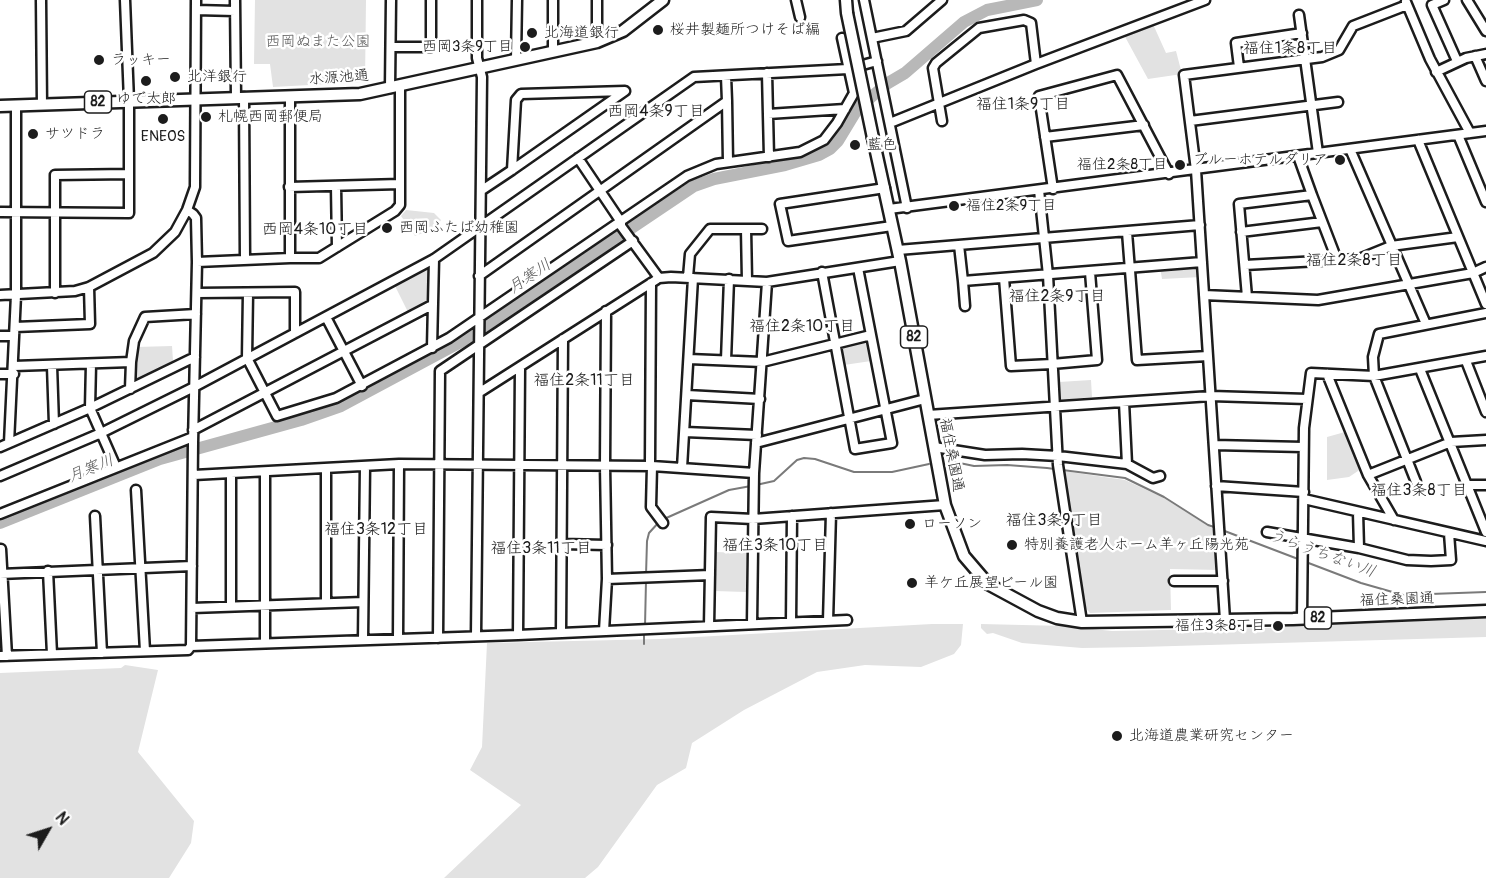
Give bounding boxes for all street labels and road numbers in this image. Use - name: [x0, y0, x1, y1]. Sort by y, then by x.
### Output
- street label: 水源池通: [308, 67, 370, 89]
- road number: 82: [84, 91, 112, 113]
- road number: 82: [900, 326, 928, 348]
- street label: 福住桑園通: [935, 416, 967, 494]
- street label: 福住桑園通: [1359, 590, 1435, 610]
- road number: 82: [1304, 607, 1332, 629]

